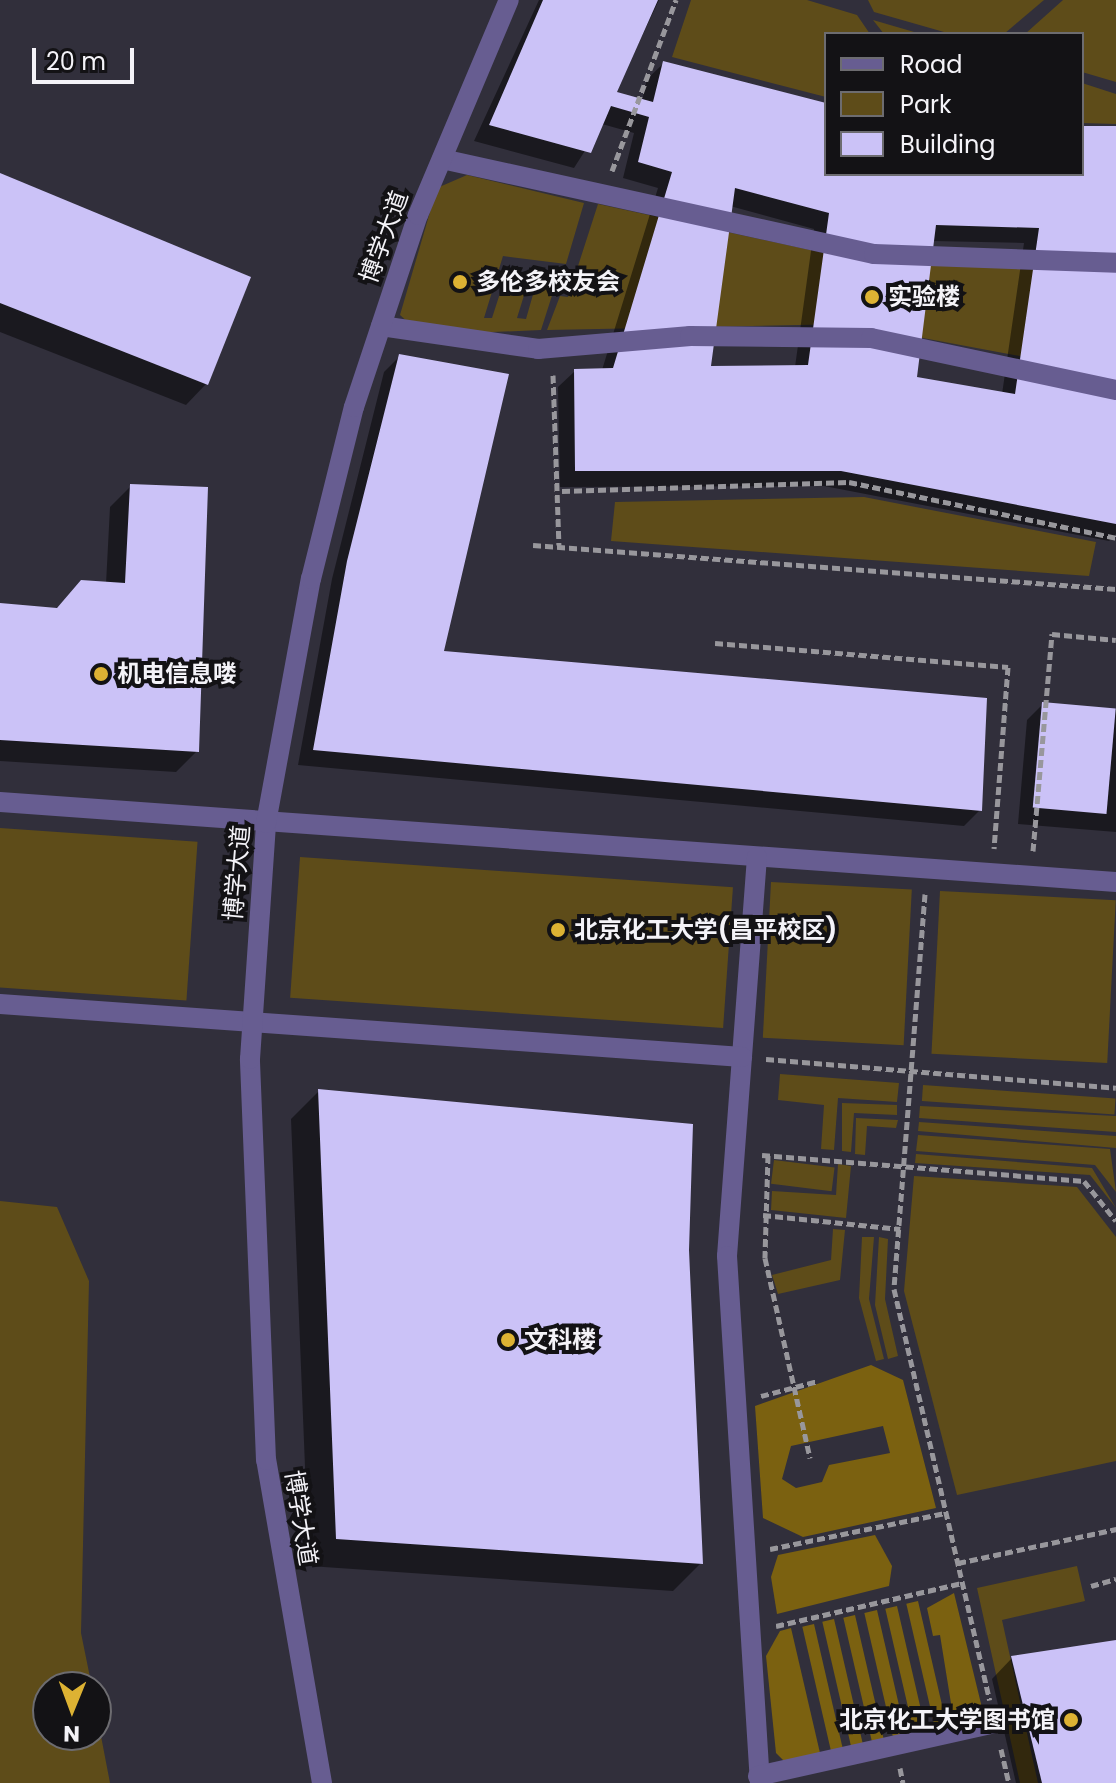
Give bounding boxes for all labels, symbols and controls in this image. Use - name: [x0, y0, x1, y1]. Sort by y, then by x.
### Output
- scale bar: [36, 32, 138, 82]
- legend: [824, 32, 1084, 176]
- text: 20 m: [46, 45, 106, 78]
- text: Road: [900, 48, 962, 81]
- text: Park: [900, 88, 951, 121]
- text: Building: [900, 128, 996, 161]
- street label: 博学大道: [354, 187, 414, 287]
- place label: 多伦多校友会: [476, 268, 620, 296]
- marker: 多伦多校友会: [451, 273, 469, 291]
- place label: 实验楼: [888, 283, 960, 311]
- marker: 实验楼: [863, 288, 881, 306]
- place label: 机电信息喽: [117, 660, 237, 688]
- marker: 机电信息喽: [92, 665, 110, 683]
- street label: 博学大道: [218, 824, 256, 922]
- place label: 北京化工大学(昌平校区): [574, 916, 837, 944]
- marker: 北京化工大学(昌平校区): [549, 921, 567, 939]
- place label: 文科楼: [524, 1326, 596, 1354]
- marker: 文科楼: [499, 1331, 517, 1349]
- street label: 博学大道: [279, 1468, 323, 1568]
- north arrow: [32, 1671, 112, 1751]
- place label: 北京化工大学图书馆: [839, 1706, 1055, 1734]
- marker: 北京化工大学图书馆: [1062, 1711, 1080, 1729]
- text: N: [63, 1718, 80, 1749]

